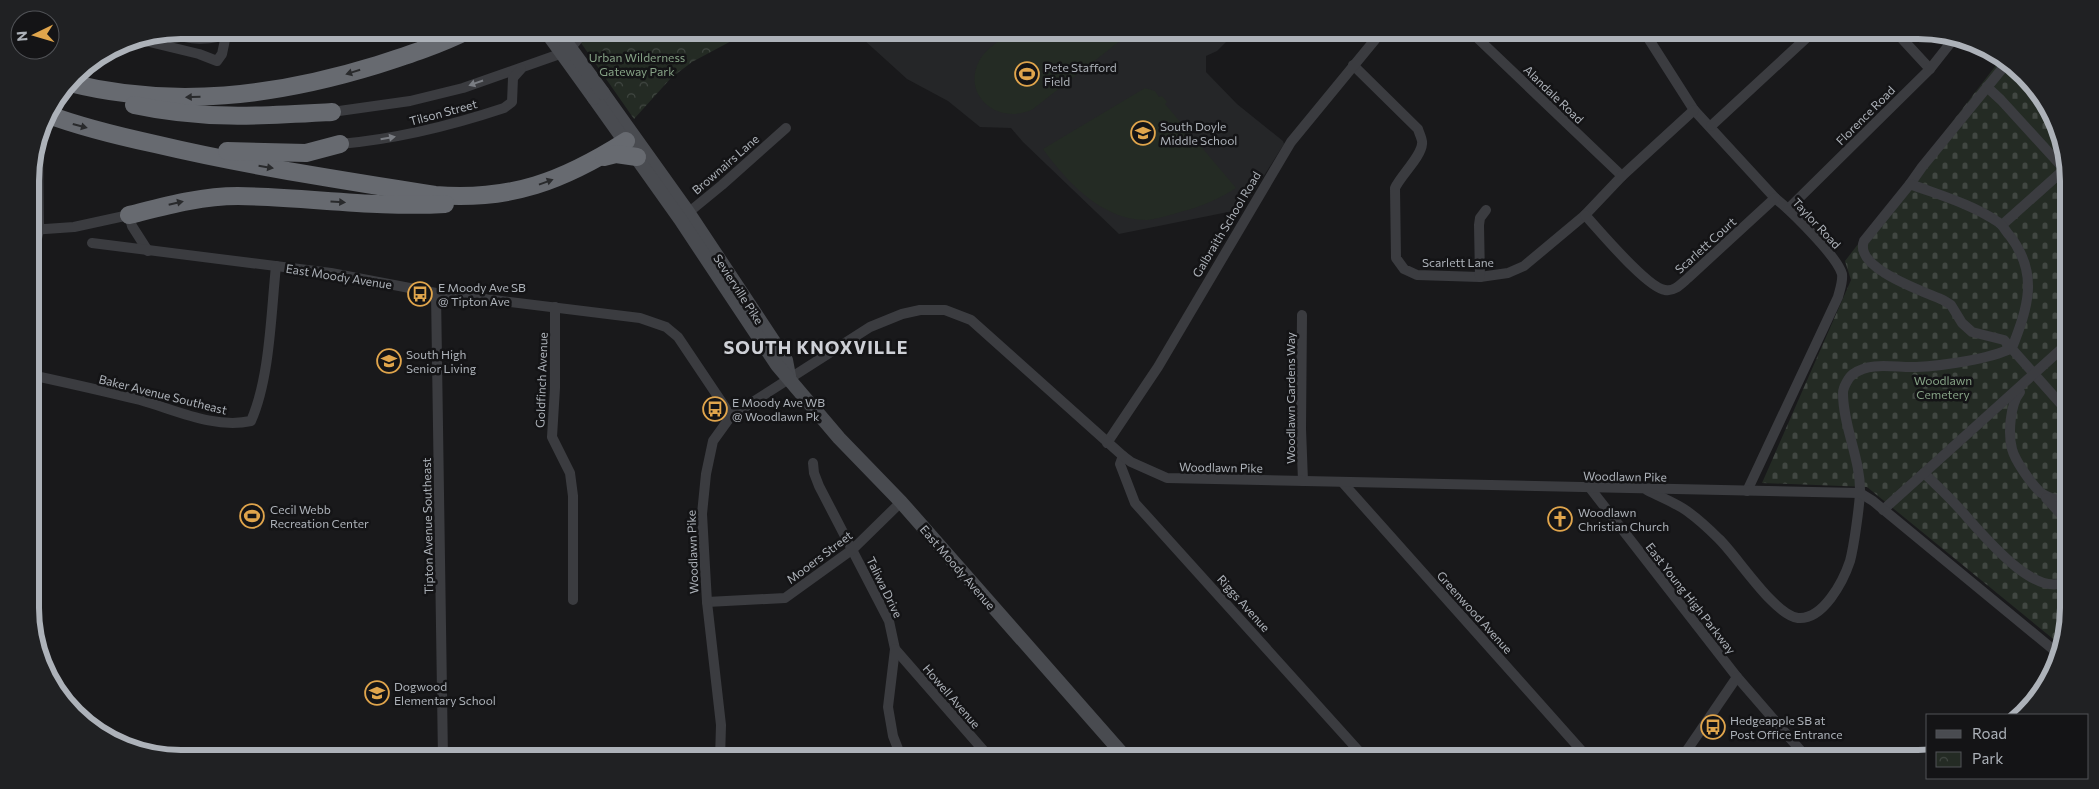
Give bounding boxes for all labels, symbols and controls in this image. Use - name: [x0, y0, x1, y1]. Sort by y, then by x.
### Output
- north arrow: [10, 10, 60, 60]
- text: N: [13, 30, 30, 42]
- park label: Urban Wilderness Gateway Park: [589, 50, 685, 78]
- place label: Pete Stafford Field: [1044, 60, 1117, 88]
- sports icon: Pete Stafford Field: [1014, 61, 1040, 87]
- street label: Alandale Road: [1521, 62, 1587, 126]
- one-way arrow: [345, 69, 360, 77]
- one-way arrow: [468, 80, 483, 88]
- street label: Florence Road: [1833, 83, 1897, 147]
- one-way arrow: [185, 93, 201, 101]
- street label: Tilson Street: [408, 96, 478, 128]
- place label: South Doyle Middle School: [1160, 119, 1237, 147]
- school or university icon: South Doyle Middle School: [1130, 120, 1156, 146]
- one-way arrow: [73, 122, 88, 130]
- street label: Brownairs Lane: [689, 131, 761, 197]
- one-way arrow: [381, 134, 397, 142]
- one-way arrow: [258, 164, 274, 172]
- street label: Galbraith School Road: [1189, 169, 1263, 279]
- one-way arrow: [539, 178, 554, 186]
- street label: Taylor Road: [1790, 195, 1844, 251]
- one-way arrow: [330, 198, 346, 206]
- one-way arrow: [168, 199, 184, 207]
- street label: Scarlett Court: [1672, 214, 1738, 276]
- street label: Sevierville Pike: [711, 251, 767, 327]
- street label: Scarlett Lane: [1422, 255, 1494, 269]
- street label: East Moody Avenue: [285, 261, 393, 291]
- place label: E Moody Ave SB @ Tipton Ave: [438, 280, 526, 308]
- bus stop icon: E Moody Ave SB @ Tipton Ave: [407, 281, 433, 307]
- street label: Goldfinch Avenue: [532, 332, 550, 428]
- street label: Woodlawn Gardens Way: [1283, 332, 1297, 464]
- district label: SOUTH KNOXVILLE: [723, 336, 909, 358]
- place label: South High Senior Living: [406, 347, 477, 375]
- school or university icon: South High Senior Living: [376, 348, 402, 374]
- street label: Baker Avenue Southeast: [97, 371, 229, 417]
- park label: Woodlawn Cemetery: [1914, 373, 1972, 401]
- place label: E Moody Ave WB @ Woodlawn Pk: [732, 395, 825, 423]
- bus stop icon: E Moody Ave WB @ Woodlawn Pk: [702, 396, 728, 422]
- street label: Tipton Avenue Southeast: [419, 457, 435, 595]
- street label: Woodlawn Pike: [1179, 459, 1263, 475]
- street label: Woodlawn Pike: [1583, 468, 1667, 484]
- place label: Cecil Webb Recreation Center: [270, 502, 369, 530]
- sports icon: Cecil Webb Recreation Center: [239, 503, 265, 529]
- place label: Woodlawn Christian Church: [1578, 505, 1669, 533]
- church icon: Woodlawn Christian Church: [1547, 506, 1573, 532]
- street label: Woodlawn Pike: [684, 510, 700, 594]
- street label: East Moody Avenue: [918, 522, 998, 612]
- street label: Mooers Street: [783, 528, 855, 586]
- street label: East Young High Parkway: [1643, 540, 1739, 656]
- street label: Taliwa Drive: [864, 554, 906, 620]
- street label: Greenwood Avenue: [1434, 568, 1516, 656]
- street label: Riggs Avenue: [1215, 572, 1273, 634]
- street label: Howell Avenue: [920, 661, 984, 731]
- place label: Dogwood Elementary School: [394, 679, 496, 707]
- school or university icon: Dogwood Elementary School: [364, 680, 390, 706]
- place label: Hedgeapple SB at Post Office Entrance: [1730, 713, 1843, 741]
- bus stop icon: Hedgeapple SB at Post Office Entrance: [1700, 714, 1726, 740]
- legend: [1926, 714, 2089, 779]
- text: Road: [1972, 724, 2007, 742]
- text: Park: [1972, 749, 2003, 767]

